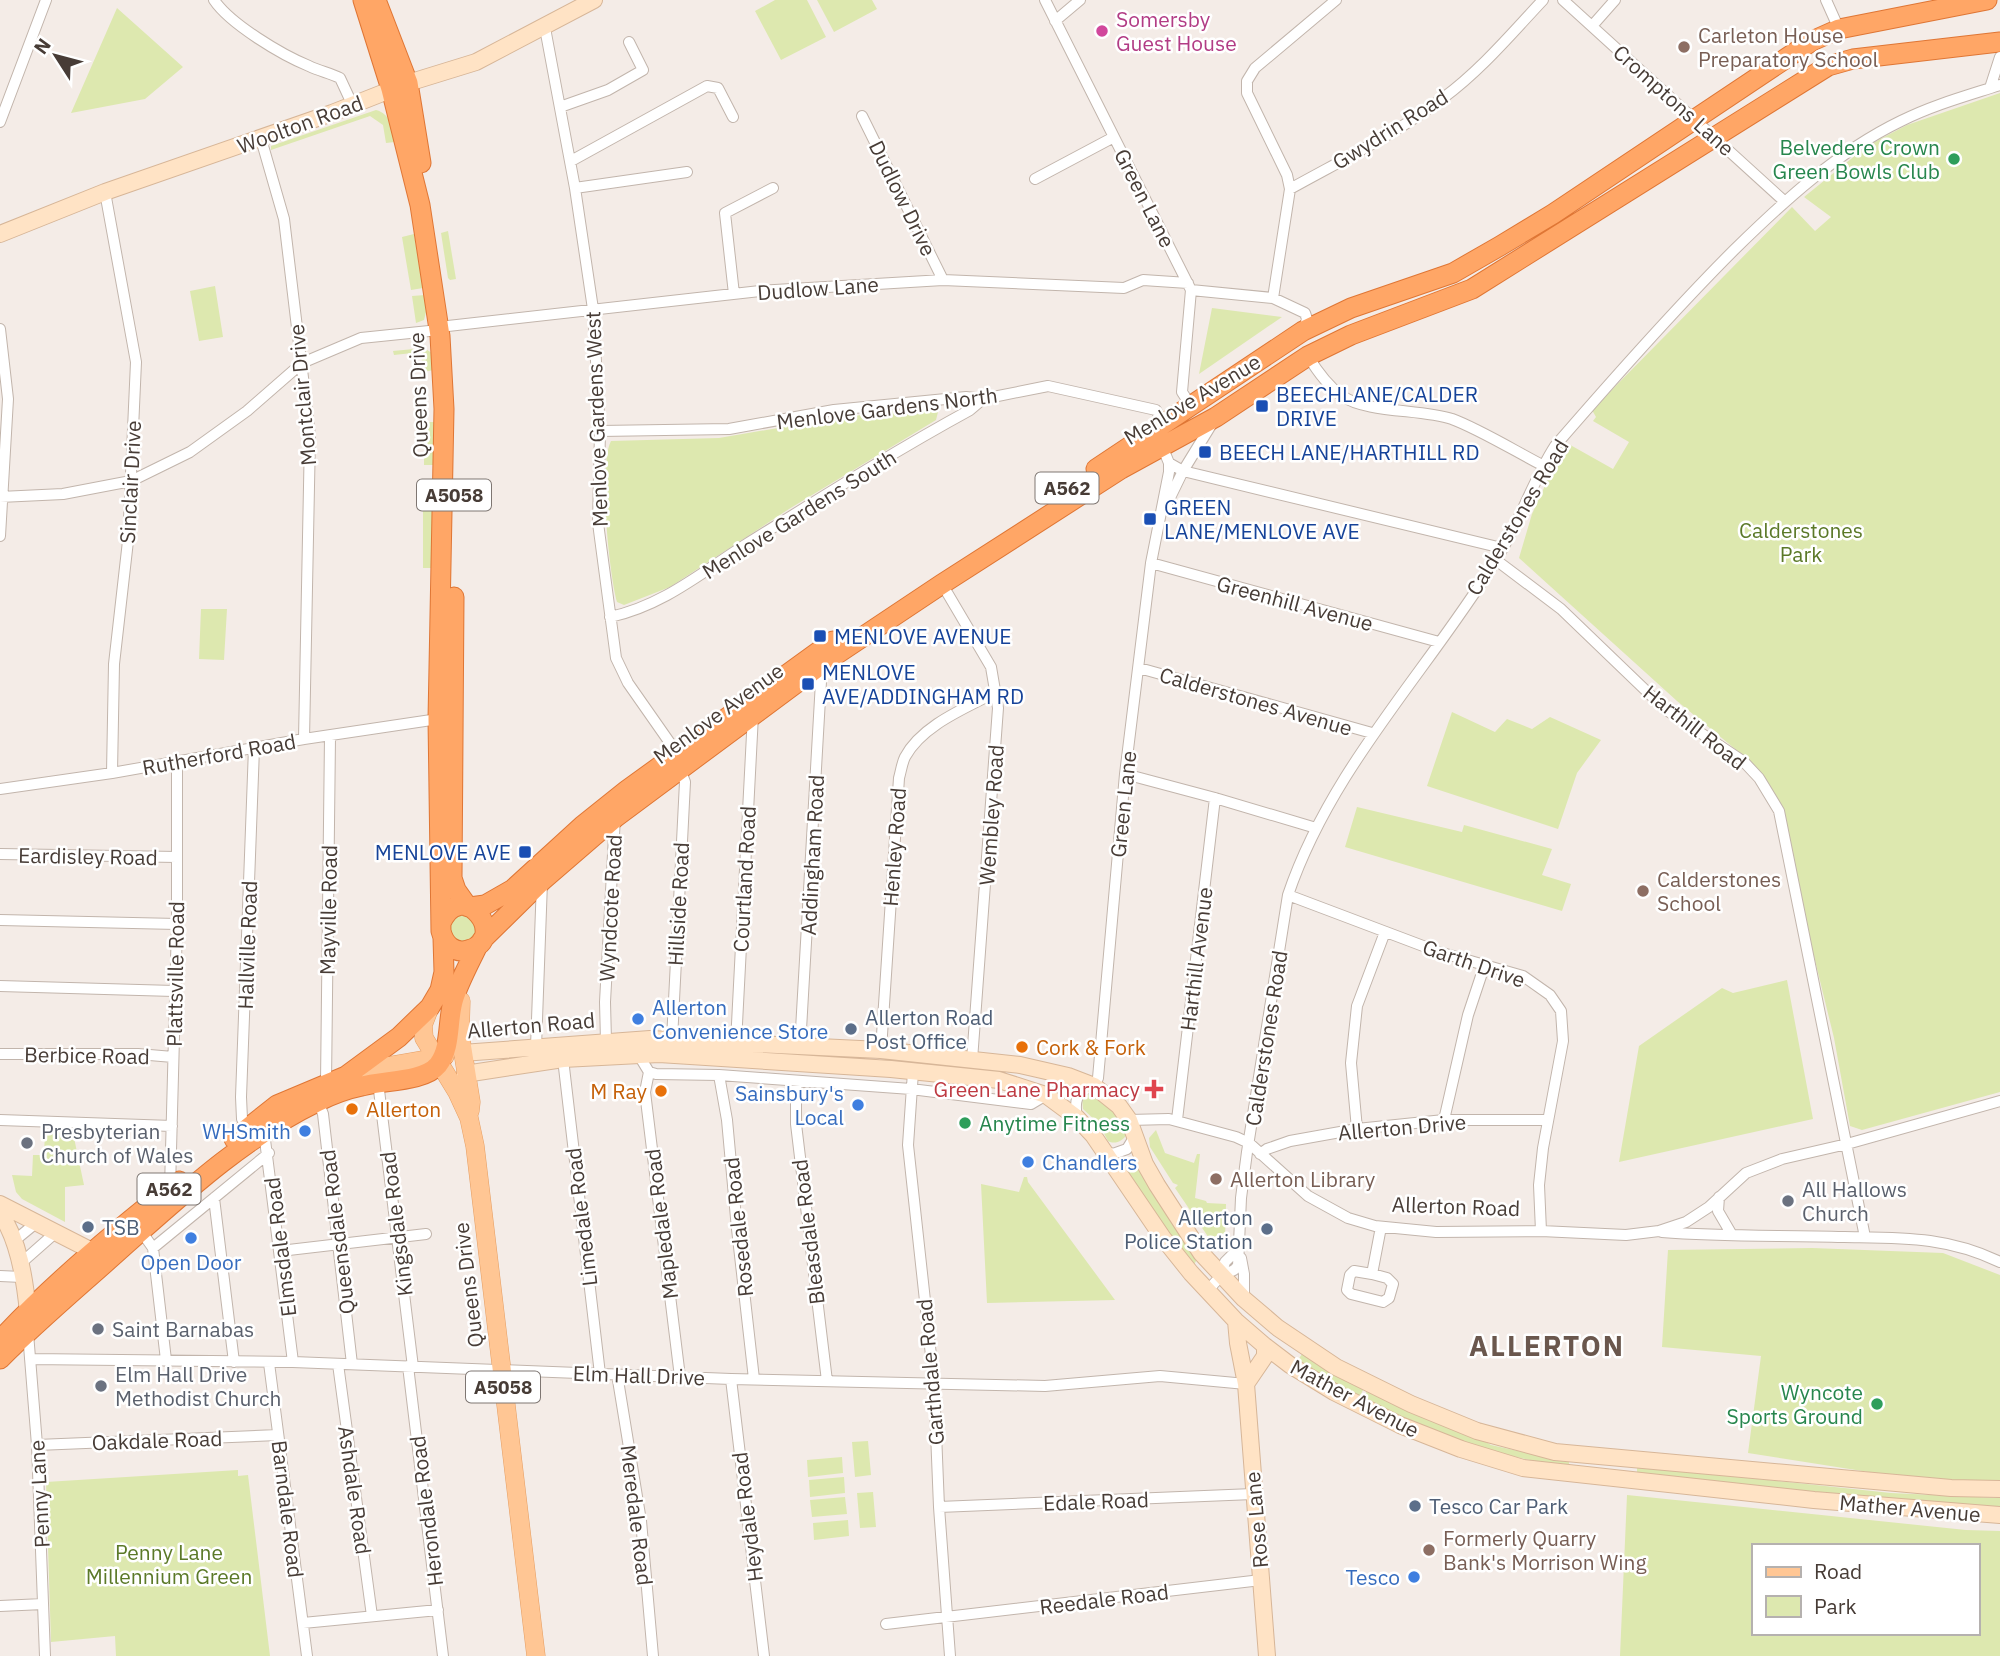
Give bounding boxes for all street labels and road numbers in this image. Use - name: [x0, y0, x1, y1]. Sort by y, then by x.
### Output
- street label: Cromptons Lane: [1607, 38, 1741, 162]
- street label: Gwydrin Road: [1327, 82, 1453, 176]
- street label: Woolton Road: [233, 88, 367, 160]
- street label: Dudlow Drive: [863, 136, 943, 260]
- street label: Green Lane: [1108, 144, 1182, 252]
- street label: Dudlow Lane: [756, 270, 880, 306]
- street label: Menlove Gardens West: [578, 311, 614, 527]
- street label: Montclair Drive: [282, 323, 322, 467]
- street label: Queens Drive: [402, 332, 434, 458]
- street label: Menlove Avenue: [1119, 347, 1265, 451]
- street label: Menlove Gardens North: [775, 381, 999, 435]
- street label: Sinclair Drive: [113, 420, 147, 544]
- street label: Calderstones Road: [1459, 434, 1575, 600]
- street label: Menlove Gardens South: [697, 443, 901, 585]
- road number: A562: [1036, 472, 1098, 503]
- road number: A5058: [417, 480, 491, 510]
- street label: Greenhill Avenue: [1214, 569, 1376, 637]
- street label: Menlove Avenue: [647, 656, 789, 770]
- street label: Calderstones Avenue: [1156, 660, 1356, 742]
- street label: Harthill Road: [1638, 678, 1752, 776]
- street label: Rutherford Road: [140, 727, 298, 781]
- street label: Wembley Road: [972, 744, 1010, 886]
- street label: Green Lane: [1103, 749, 1143, 859]
- street label: Addingham Road: [794, 774, 830, 936]
- street label: Henley Road: [876, 787, 912, 907]
- street label: Courtland Road: [726, 805, 762, 953]
- street label: Wyndcote Road: [592, 834, 628, 982]
- street label: Eardisley Road: [18, 841, 158, 871]
- street label: Hillside Road: [661, 841, 695, 967]
- street label: Mayville Road: [313, 845, 343, 975]
- street label: Hallville Road: [231, 880, 263, 1010]
- street label: Harthill Avenue: [1173, 885, 1219, 1033]
- street label: Plattsville Road: [160, 901, 190, 1047]
- street label: Garth Drive: [1419, 932, 1529, 994]
- street label: Calderstones Road: [1238, 948, 1294, 1128]
- street label: Allerton Road: [466, 1005, 596, 1045]
- street label: Berbice Road: [24, 1040, 150, 1070]
- street label: Allerton Drive: [1337, 1107, 1467, 1147]
- street label: Limedale Road: [559, 1146, 603, 1288]
- street label: Mapledale Road: [638, 1147, 684, 1301]
- street label: Queensdale Road: [313, 1148, 361, 1316]
- street label: Kingsdale Road: [373, 1150, 419, 1298]
- street label: Rosedale Road: [717, 1156, 759, 1298]
- street label: Bleasdale Road: [785, 1158, 831, 1306]
- road number: A562: [138, 1174, 200, 1204]
- street label: Elmsdale Road: [258, 1176, 302, 1318]
- street label: Allerton Road: [1391, 1190, 1521, 1222]
- street label: Queens Drive: [446, 1221, 490, 1349]
- street label: Garthdale Road: [910, 1298, 950, 1446]
- street label: Mather Avenue: [1286, 1352, 1424, 1444]
- street label: Elm Hall Drive: [572, 1359, 706, 1391]
- road number: A5058: [466, 1372, 540, 1402]
- street label: Oakdale Road: [91, 1424, 223, 1456]
- street label: Ashdale Road: [332, 1424, 378, 1556]
- street label: Herondale Road: [403, 1434, 449, 1588]
- street label: Penny Lane: [22, 1439, 56, 1549]
- street label: Barndale Road: [266, 1439, 310, 1579]
- street label: Meredale Road: [614, 1443, 660, 1587]
- street label: Heydale Road: [725, 1451, 769, 1583]
- street label: Rose Lane: [1238, 1471, 1274, 1569]
- street label: Edale Road: [1043, 1485, 1149, 1517]
- street label: Mather Avenue: [1838, 1488, 1982, 1528]
- street label: Reedale Road: [1038, 1577, 1170, 1621]

